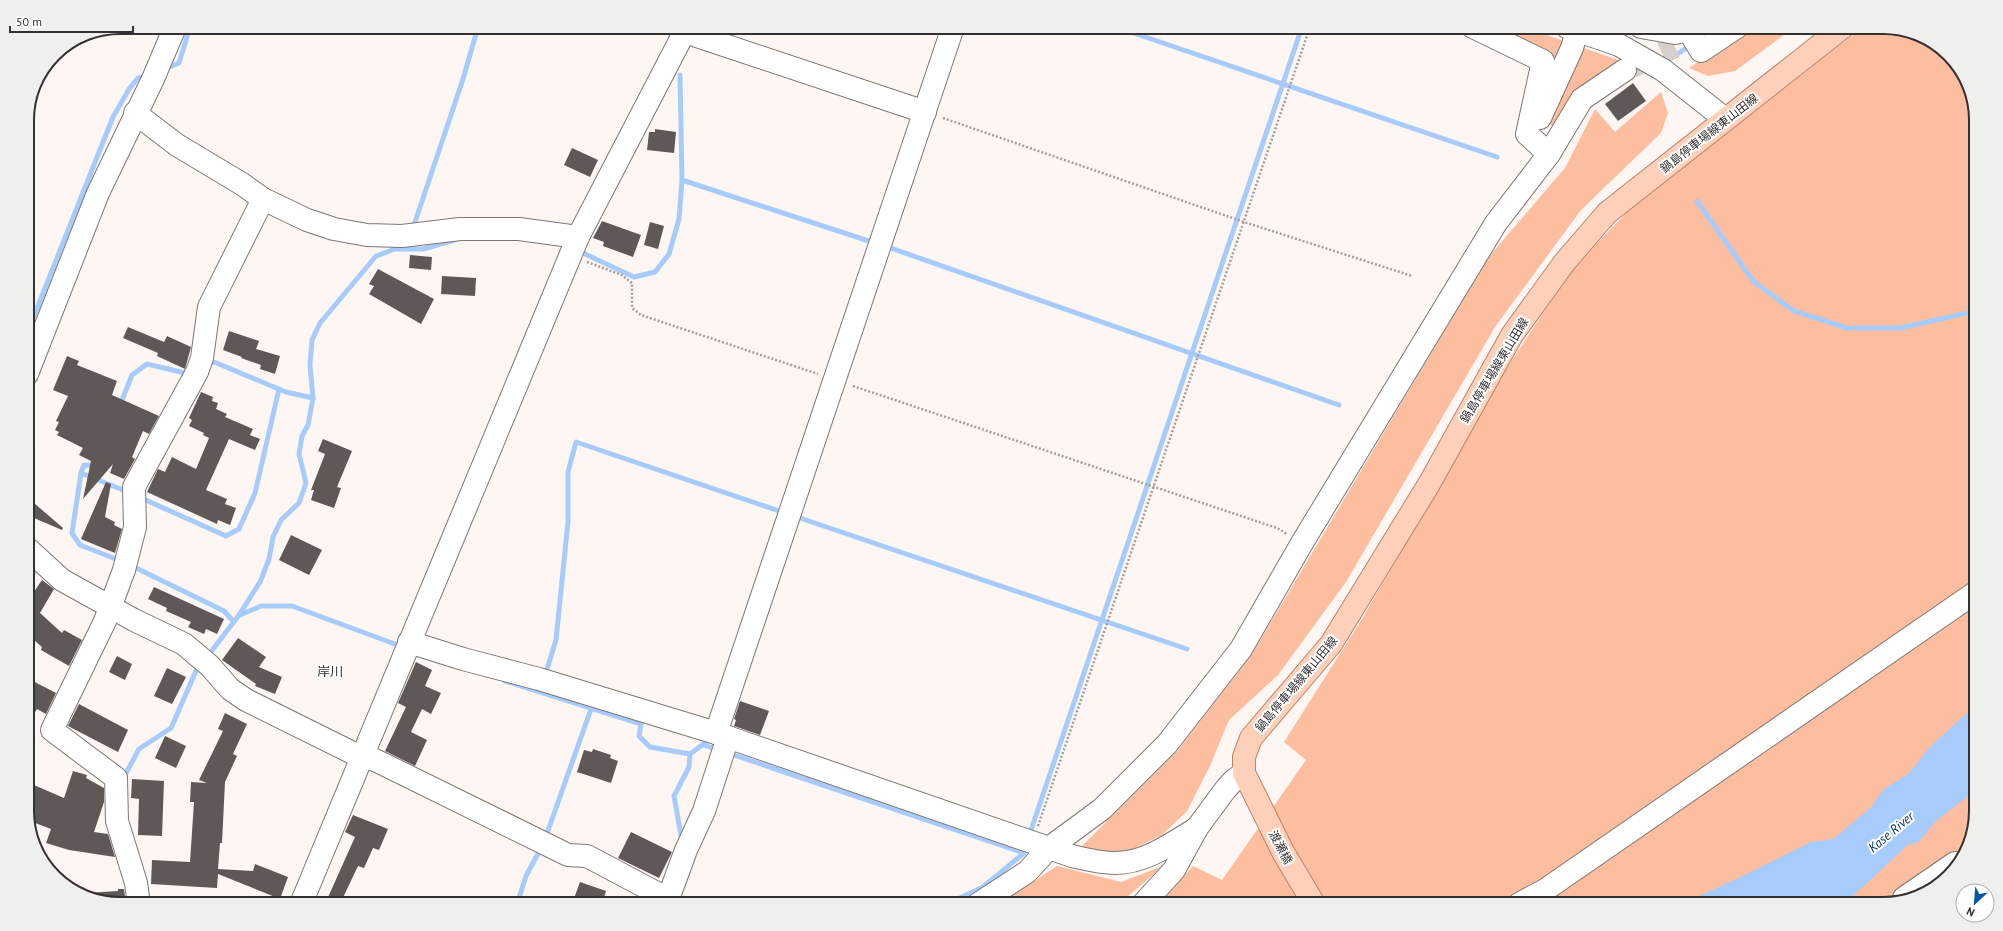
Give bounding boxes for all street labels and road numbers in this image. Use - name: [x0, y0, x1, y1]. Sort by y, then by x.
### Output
- street label: 鍋島停車場線東山田線: [1657, 90, 1761, 176]
- street label: 鍋島停車場線東山田線: [1457, 315, 1531, 425]
- street label: 鍋島停車場線東山田線: [1252, 633, 1340, 735]
- street label: 渡瀬橋: [1266, 828, 1296, 866]

